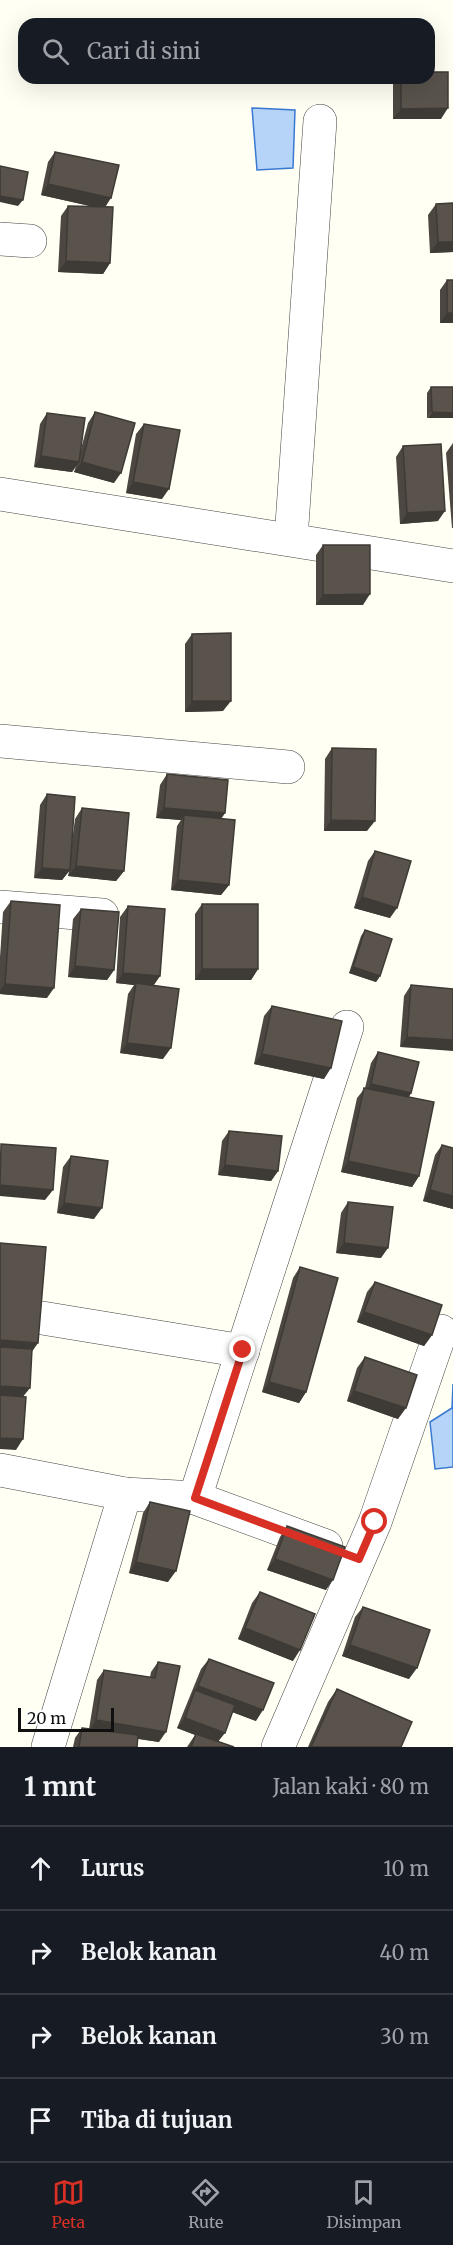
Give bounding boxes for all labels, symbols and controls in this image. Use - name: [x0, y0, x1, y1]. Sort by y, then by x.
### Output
- search box: [18, 18, 435, 84]
- icon: search: [39, 35, 72, 68]
- text: Cari di sini: [87, 37, 201, 65]
- route end: [229, 1336, 255, 1362]
- route start: [361, 1508, 387, 1534]
- scale bar: [18, 1705, 114, 1732]
- text: 20 m: [27, 1708, 66, 1728]
- text: 1 mnt: [24, 1770, 96, 1803]
- text: Jalan kaki · 80 m: [273, 1774, 429, 1799]
- icon: ahead: [24, 1852, 57, 1885]
- text: Lurus: [81, 1854, 144, 1882]
- text: 10 m: [383, 1856, 429, 1881]
- icon: right: [24, 1936, 57, 1969]
- text: Belok kanan: [81, 1938, 217, 1966]
- text: 40 m: [379, 1940, 429, 1965]
- icon: right: [24, 2020, 57, 2053]
- text: Belok kanan: [81, 2022, 217, 2050]
- text: 30 m: [380, 2024, 429, 2049]
- icon: arrive: [24, 2104, 57, 2137]
- text: Tiba di tujuan: [81, 2106, 232, 2134]
- tab: Peta: [52, 2176, 85, 2232]
- tab: Rute: [188, 2176, 223, 2232]
- tab: Disimpan: [327, 2176, 401, 2232]

